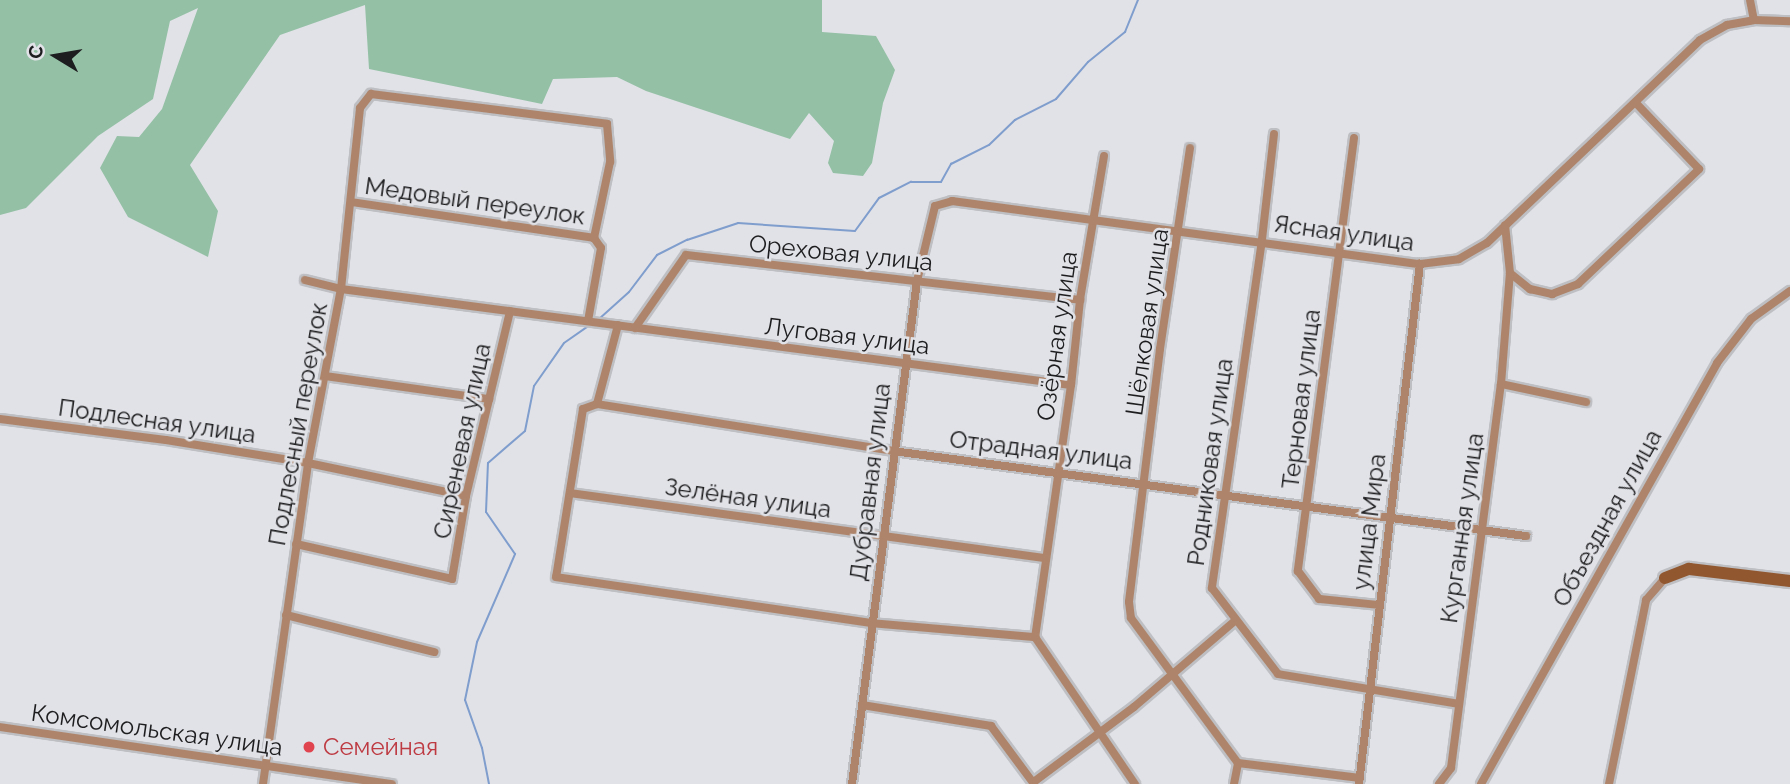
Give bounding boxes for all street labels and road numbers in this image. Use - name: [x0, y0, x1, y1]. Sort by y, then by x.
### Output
- street label: Медовый переулок: [363, 171, 587, 231]
- street label: Ясная улица: [1272, 209, 1416, 257]
- street label: Шёлковая улица: [1120, 226, 1174, 418]
- street label: Ореховая улица: [747, 229, 935, 277]
- street label: Озёрная улица: [1031, 249, 1083, 423]
- street label: Подлесный переулок: [262, 300, 334, 548]
- street label: Терновая улица: [1276, 307, 1326, 491]
- street label: Луговая улица: [762, 312, 932, 360]
- street label: Сиреневая улица: [427, 340, 497, 542]
- street label: Родниковая улица: [1181, 356, 1239, 568]
- street label: Дубравная улица: [844, 381, 896, 583]
- street label: Подлесная улица: [56, 393, 258, 449]
- street label: Отрадная улица: [948, 424, 1134, 476]
- street label: Объездная улица: [1546, 424, 1668, 612]
- street label: Курганная улица: [1434, 431, 1490, 625]
- street label: улица Мира: [1346, 452, 1392, 592]
- street label: Зелёная улица: [663, 472, 833, 524]
- street label: Комсомольская улица: [29, 698, 285, 762]

